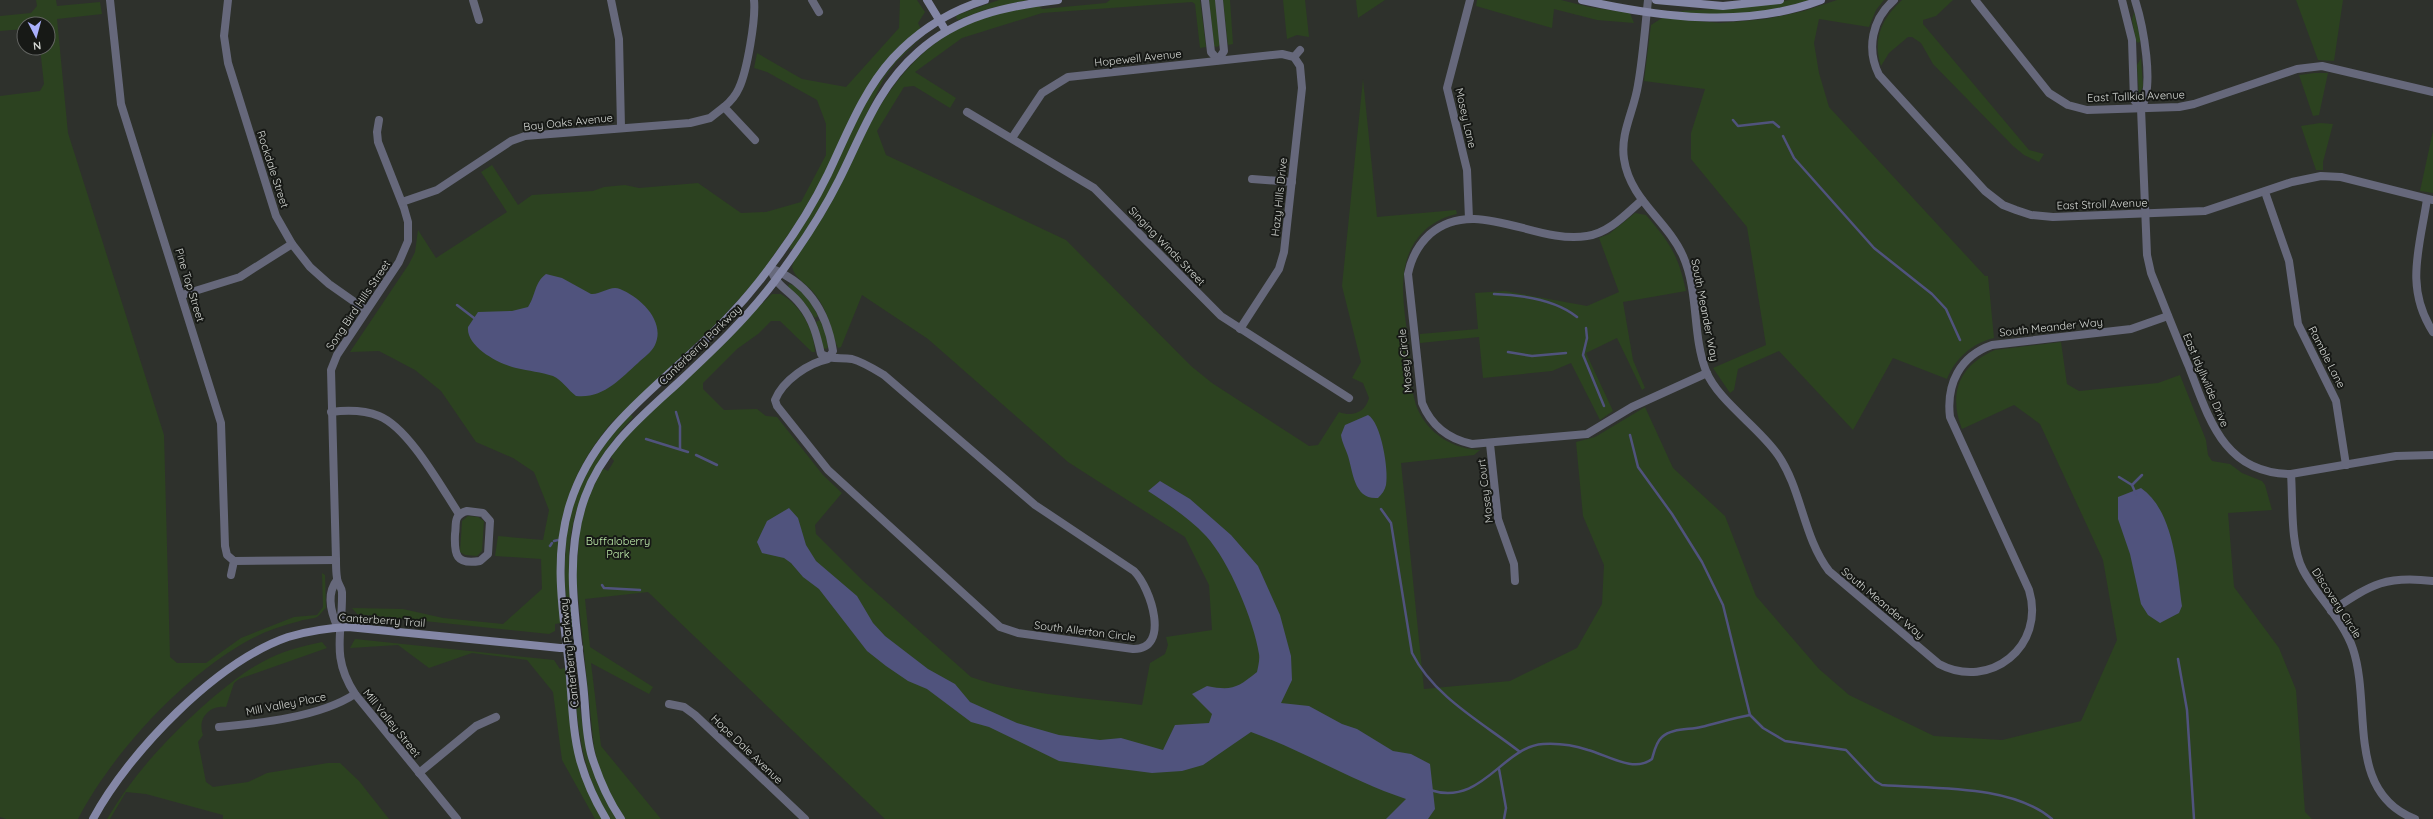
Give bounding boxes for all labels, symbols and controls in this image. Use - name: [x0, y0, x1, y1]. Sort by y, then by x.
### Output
- north arrow: [16, 16, 56, 56]
- text: N: [32, 39, 42, 53]
- street label: Hopewell Avenue: [1094, 46, 1182, 70]
- street label: Mosey Lane: [1452, 87, 1480, 149]
- street label: East Tallkid Avenue: [2087, 87, 2185, 105]
- street label: Bay Oaks Avenue: [523, 110, 613, 134]
- street label: Rockdale Street: [254, 129, 292, 210]
- street label: Hazy Hills Drive: [1268, 157, 1290, 237]
- street label: East Stroll Avenue: [2056, 195, 2148, 213]
- street label: Singing Winds Street: [1126, 204, 1209, 289]
- street label: Pine Top Street: [172, 247, 208, 324]
- street label: Song Bird Hills Street: [323, 257, 394, 353]
- street label: South Meander Way: [1688, 258, 1722, 362]
- street label: Canterberry Parkway: [656, 302, 744, 388]
- street label: South Meander Way: [1999, 315, 2103, 339]
- street label: Ramble Lane: [2305, 324, 2349, 390]
- street label: Mosey Circle: [1395, 328, 1415, 394]
- street label: East Idyllwilde Drive: [2180, 331, 2232, 429]
- street label: Mosey Court: [1474, 458, 1496, 524]
- park label: Buffaloberry Park: [586, 534, 650, 561]
- street label: South Meander Way: [1839, 564, 1927, 642]
- street label: Discovery Circle: [2309, 565, 2365, 641]
- street label: Canterberry Parkway: [556, 598, 582, 708]
- street label: Canterberry Trail: [338, 610, 426, 630]
- street label: South Allerton Circle: [1033, 618, 1137, 644]
- street label: Mill Valley Street: [360, 686, 424, 760]
- street label: Mill Valley Place: [245, 689, 327, 719]
- street label: Hope Dale Avenue: [708, 711, 786, 787]

